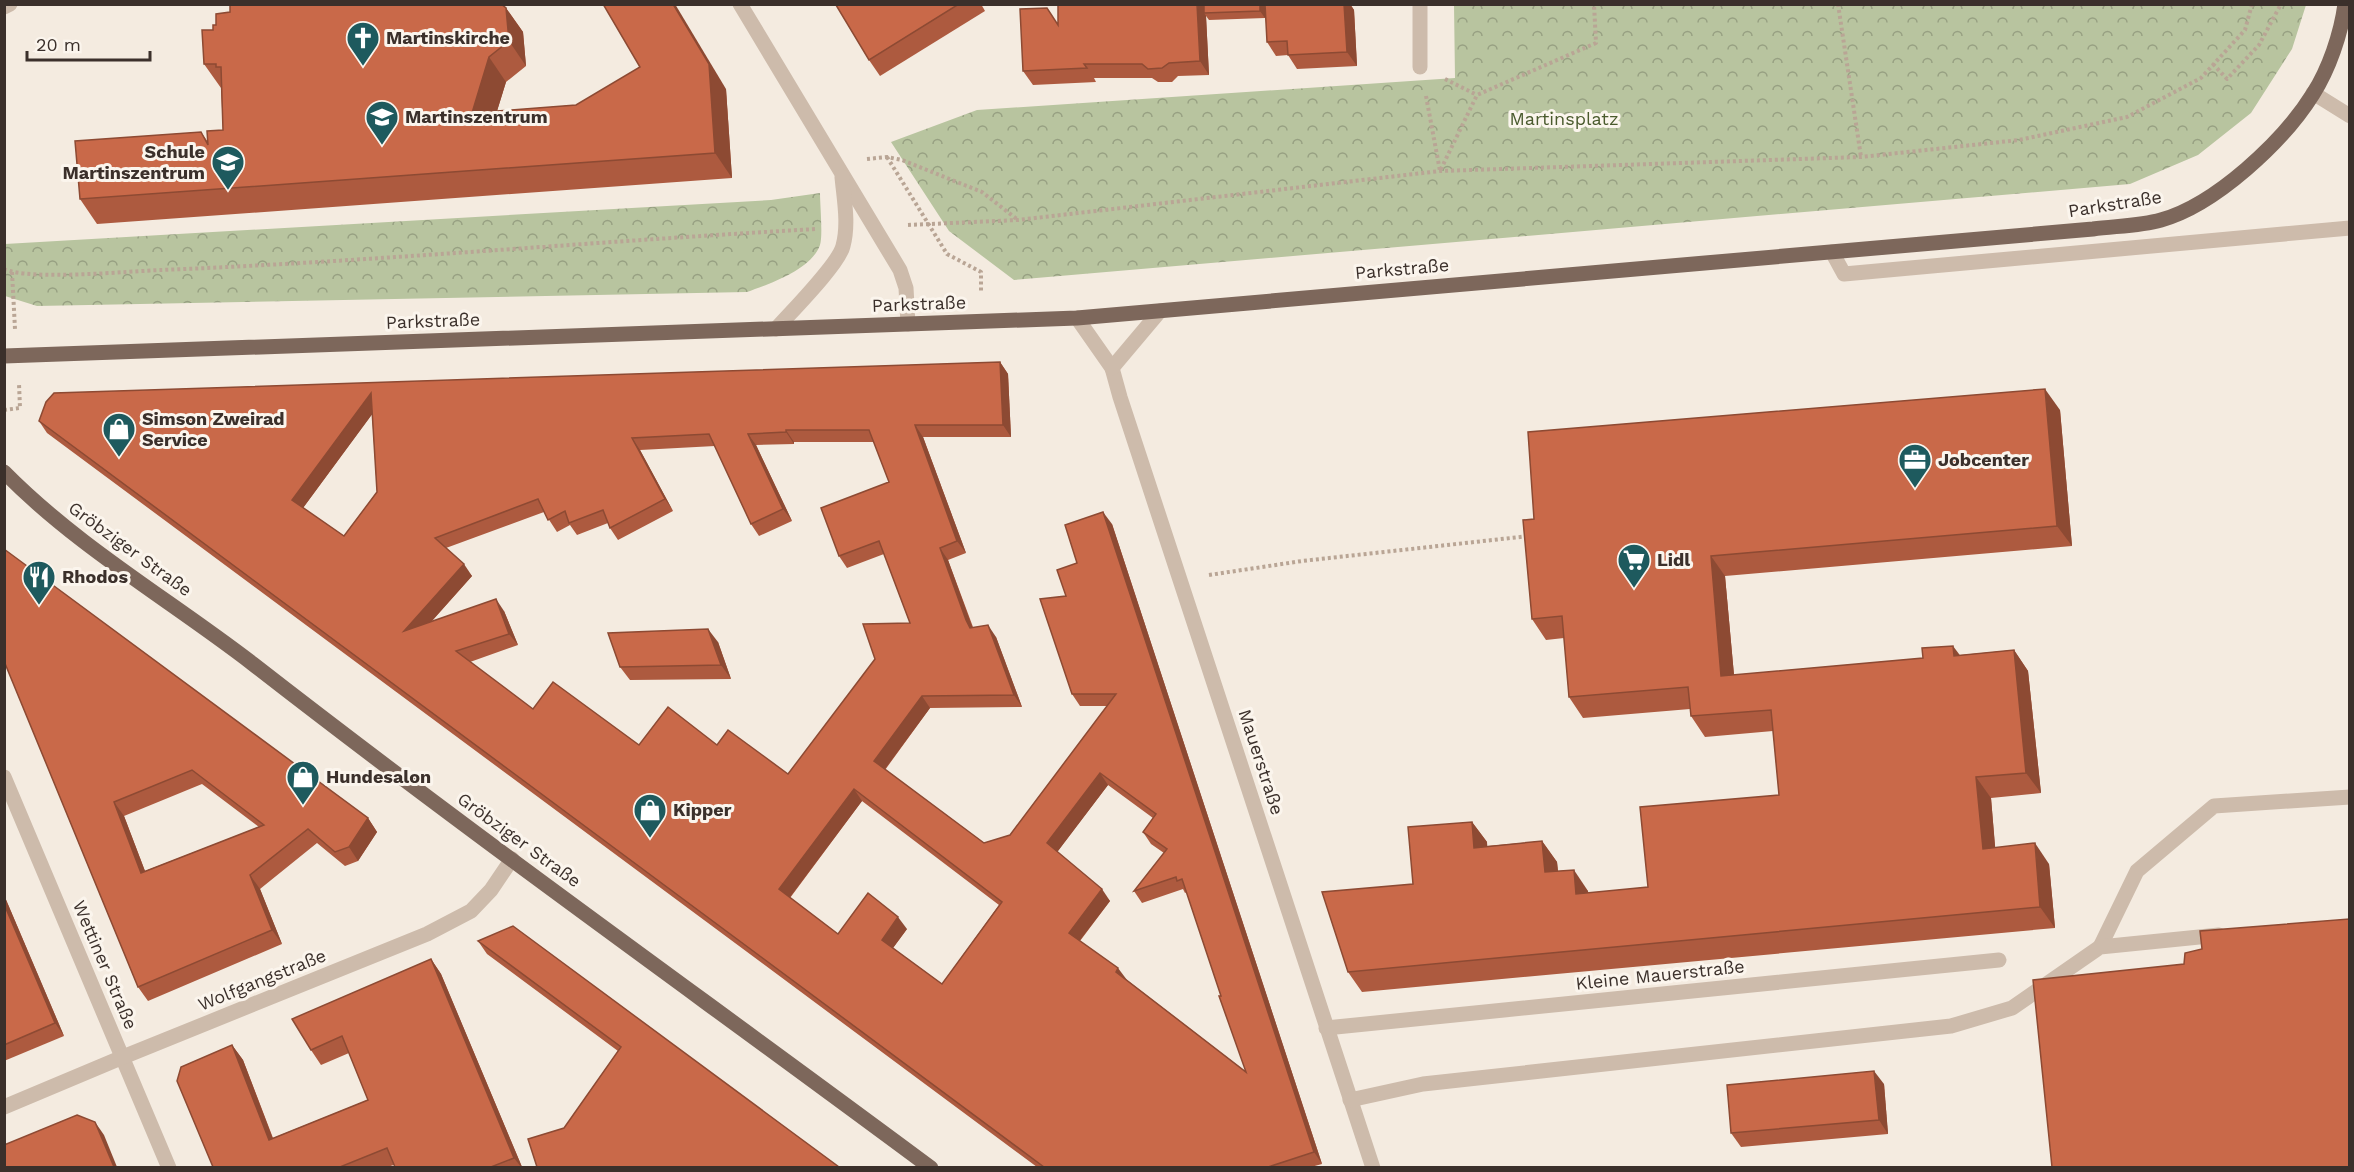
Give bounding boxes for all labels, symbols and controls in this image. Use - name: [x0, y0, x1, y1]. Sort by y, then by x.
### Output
- church icon: Martinskirche: [345, 20, 381, 67]
- scale bar: [27, 24, 150, 62]
- place label: Martinskirche: [386, 27, 510, 48]
- text: 20 m: [36, 34, 81, 55]
- school or university icon: Martinszentrum: [364, 99, 400, 146]
- place label: Martinszentrum: [405, 106, 548, 127]
- park label: Martinsplatz: [1510, 108, 1619, 129]
- place label: Schule Martinszentrum: [62, 141, 205, 183]
- school or university icon: Schule Martinszentrum: [210, 144, 246, 191]
- street label: Parkstraße: [2067, 186, 2163, 221]
- street label: Parkstraße: [1354, 254, 1450, 283]
- street label: Parkstraße: [871, 291, 966, 316]
- street label: Parkstraße: [385, 308, 480, 333]
- place label: Simson Zweirad Service: [142, 408, 285, 450]
- shop icon: Simson Zweirad Service: [101, 411, 137, 458]
- office icon: Jobcenter: [1897, 442, 1933, 489]
- place label: Jobcenter: [1938, 449, 2029, 470]
- street label: Gröbziger Straße: [65, 497, 196, 600]
- supermarket icon: Lidl: [1616, 542, 1652, 589]
- place label: Lidl: [1657, 549, 1690, 570]
- restaurant icon: Rhodos: [21, 559, 57, 606]
- place label: Rhodos: [62, 566, 128, 587]
- street label: Mauerstraße: [1235, 706, 1288, 817]
- shop icon: Hundesalon: [285, 759, 321, 806]
- place label: Hundesalon: [326, 766, 431, 787]
- street label: Gröbziger Straße: [454, 788, 585, 891]
- shop icon: Kipper: [632, 792, 668, 839]
- place label: Kipper: [673, 799, 732, 820]
- street label: Wettiner Straße: [69, 897, 142, 1032]
- street label: Wolfgangstraße: [195, 944, 329, 1015]
- street label: Kleine Mauerstraße: [1574, 955, 1746, 994]

